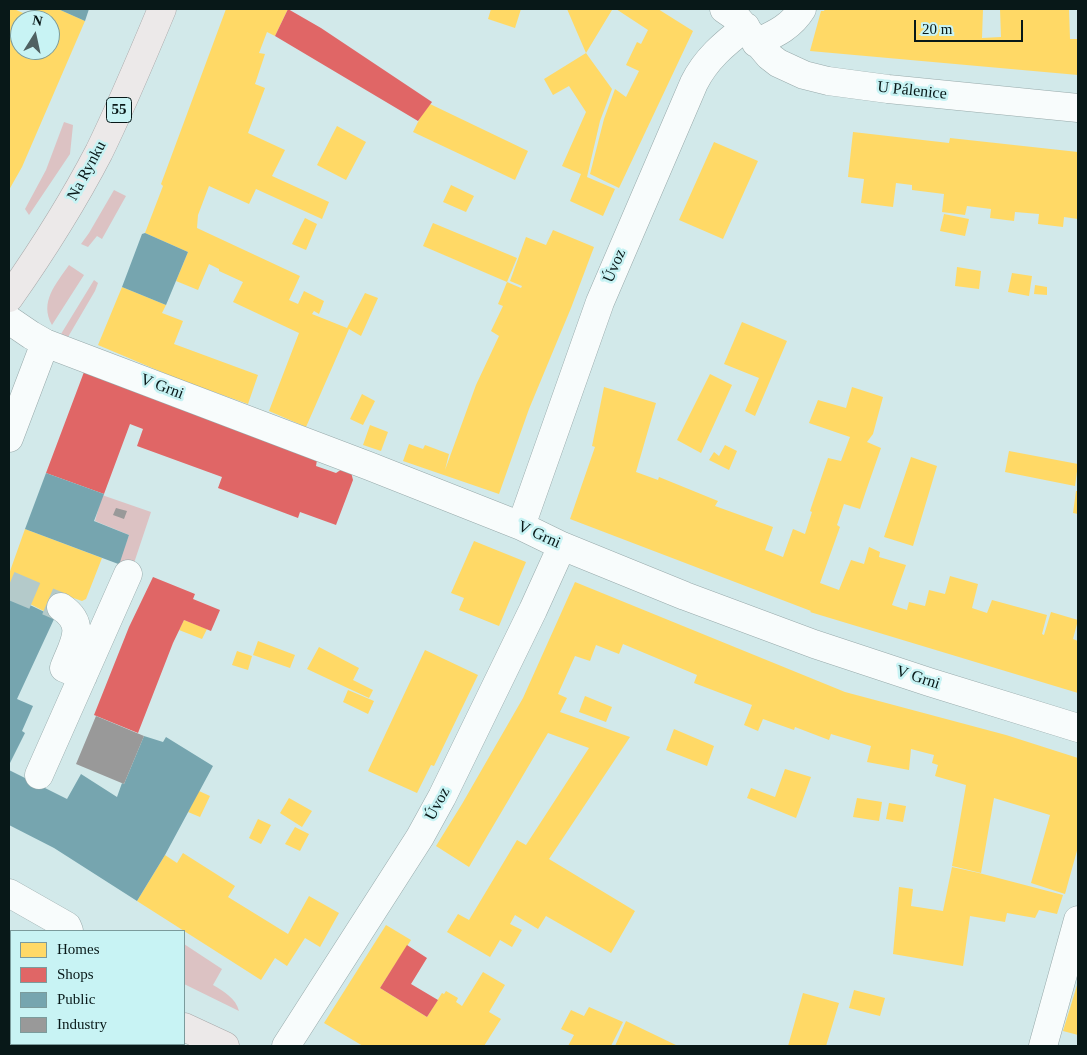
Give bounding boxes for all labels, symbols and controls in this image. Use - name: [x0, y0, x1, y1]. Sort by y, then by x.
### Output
- north arrow: [10, 10, 60, 60]
- scale bar: [917, 10, 1026, 42]
- text: N: [31, 12, 44, 29]
- text: 20 m: [922, 21, 952, 37]
- street label: U Pálenice: [876, 78, 948, 104]
- road number: 55: [106, 98, 132, 122]
- street label: Na Rynku: [63, 138, 111, 204]
- street label: Úvoz: [599, 246, 631, 286]
- street label: V Grni: [138, 370, 186, 404]
- street label: V Grni: [515, 517, 563, 553]
- street label: V Grni: [894, 662, 942, 694]
- street label: Úvoz: [421, 784, 455, 824]
- legend: [10, 930, 185, 1045]
- text: Homes: [57, 941, 100, 957]
- text: Shops: [57, 966, 94, 982]
- text: Public: [57, 991, 95, 1007]
- text: Industry: [57, 1016, 107, 1032]

